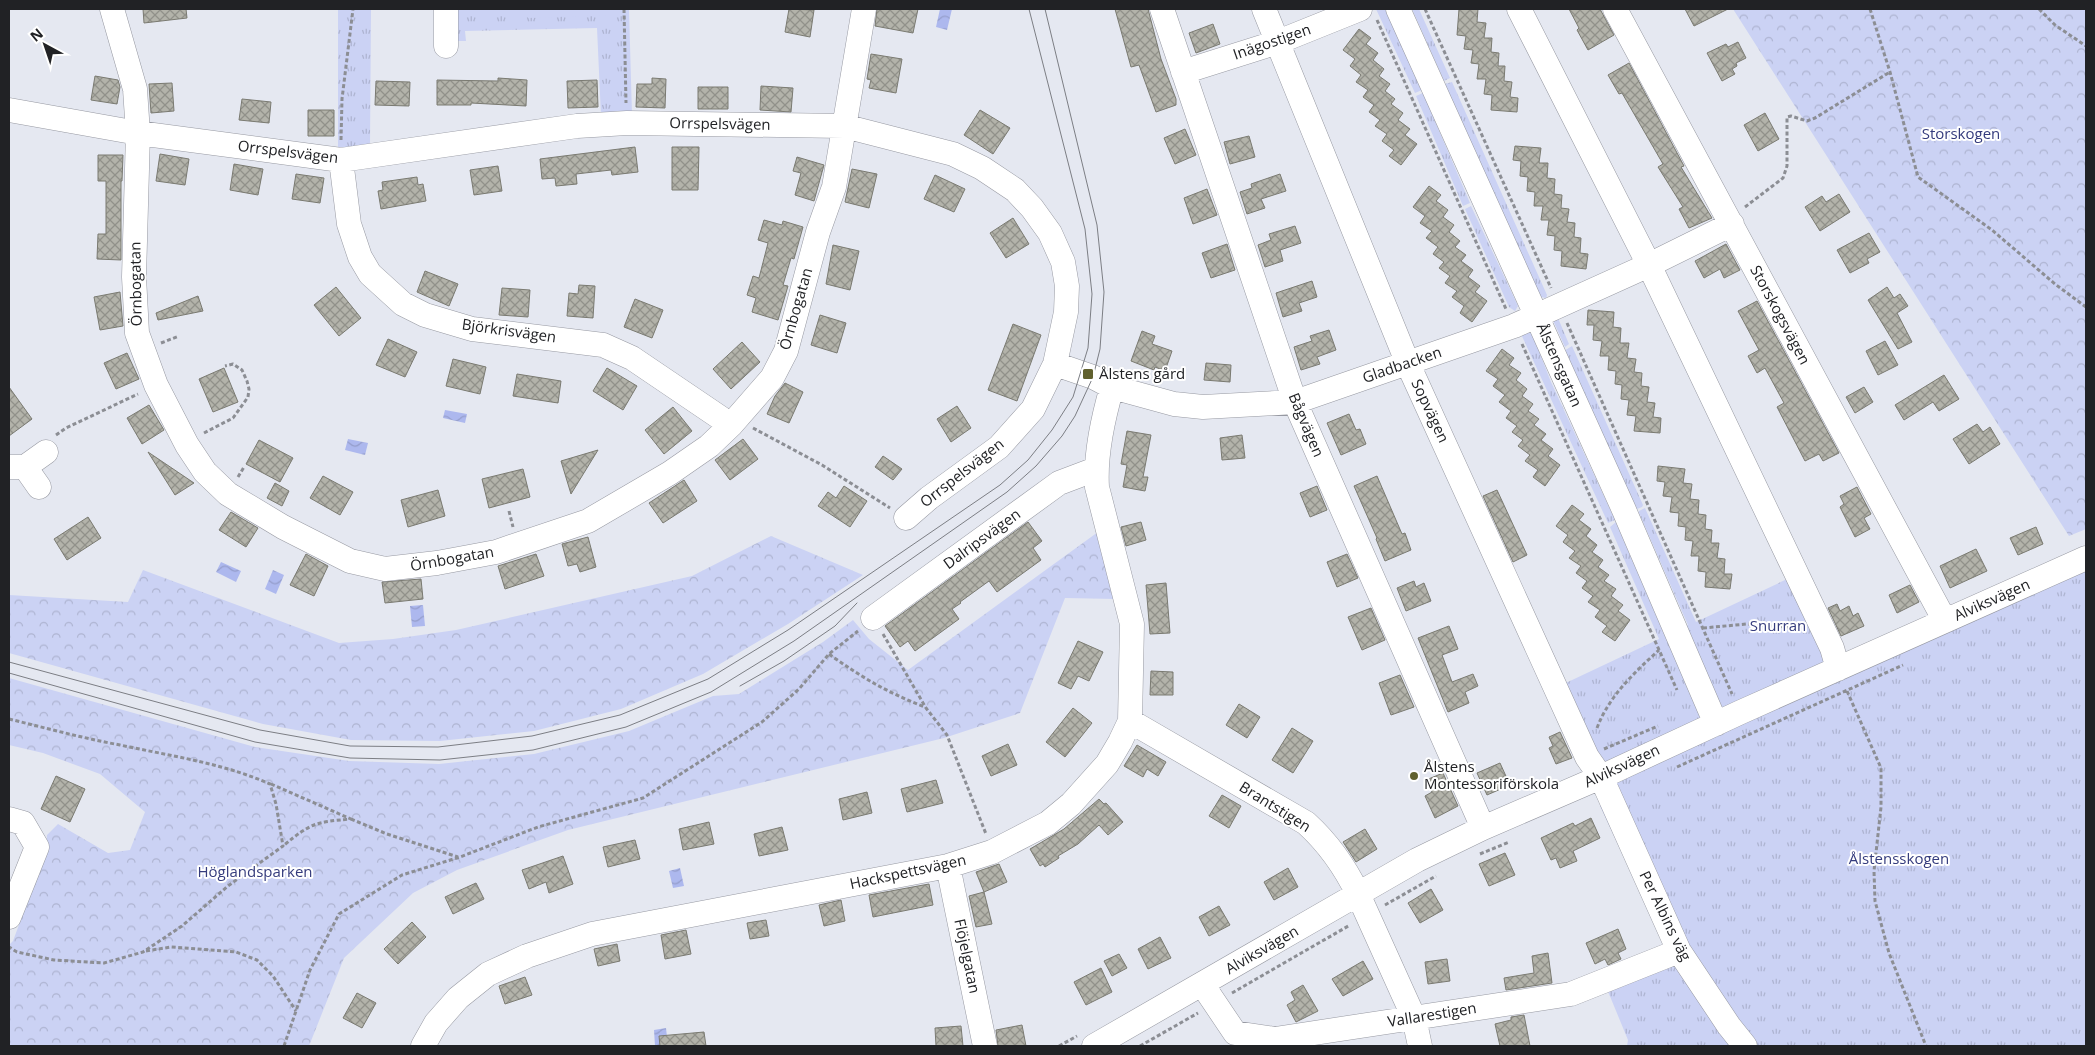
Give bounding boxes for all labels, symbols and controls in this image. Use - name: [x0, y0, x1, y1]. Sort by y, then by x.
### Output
- street label: Inägostigen: [1230, 18, 1313, 64]
- north arrow: [20, 20, 70, 70]
- text: N: [26, 24, 47, 46]
- street label: Orrspelsvägen: [669, 112, 771, 134]
- park label: Storskogen: [1922, 123, 2000, 143]
- street label: Orrspelsvägen: [237, 135, 340, 167]
- street label: Örnbogatan: [124, 242, 146, 326]
- street label: Storskogsvägen: [1746, 261, 1815, 368]
- street label: Örnbogatan: [774, 265, 816, 352]
- street label: Björkrisvägen: [461, 313, 558, 347]
- street label: Ålstensgatan: [1532, 319, 1587, 410]
- street label: Gladbacken: [1359, 341, 1444, 387]
- place label: Ålstens gård: [1099, 363, 1185, 383]
- marker: Ålstens gård: [1081, 367, 1095, 381]
- street label: Sopvägen: [1407, 376, 1454, 446]
- street label: Bågvägen: [1284, 390, 1329, 460]
- street label: Orrspelsvägen: [915, 433, 1007, 511]
- street label: Dalripsvägen: [939, 503, 1024, 573]
- street label: Örnbogatan: [408, 541, 495, 575]
- street label: Alviksvägen: [1950, 573, 2033, 625]
- park label: Snurran: [1750, 615, 1806, 635]
- street label: Alviksvägen: [1581, 739, 1663, 791]
- place label: Ålstens Montessoriförskola: [1424, 756, 1559, 793]
- marker: Ålstens Montessoriförskola: [1408, 770, 1420, 782]
- street label: Brantstigen: [1236, 776, 1315, 836]
- park label: Ålstensskogen: [1849, 848, 1949, 868]
- street label: Hackspettsvägen: [848, 849, 968, 893]
- park label: Höglandsparken: [197, 861, 313, 881]
- street label: Per Albins väg: [1635, 867, 1696, 964]
- street label: Flöjelgatan: [950, 917, 986, 995]
- street label: Alviksvägen: [1221, 920, 1302, 978]
- street label: Vallarestigen: [1386, 997, 1478, 1031]

